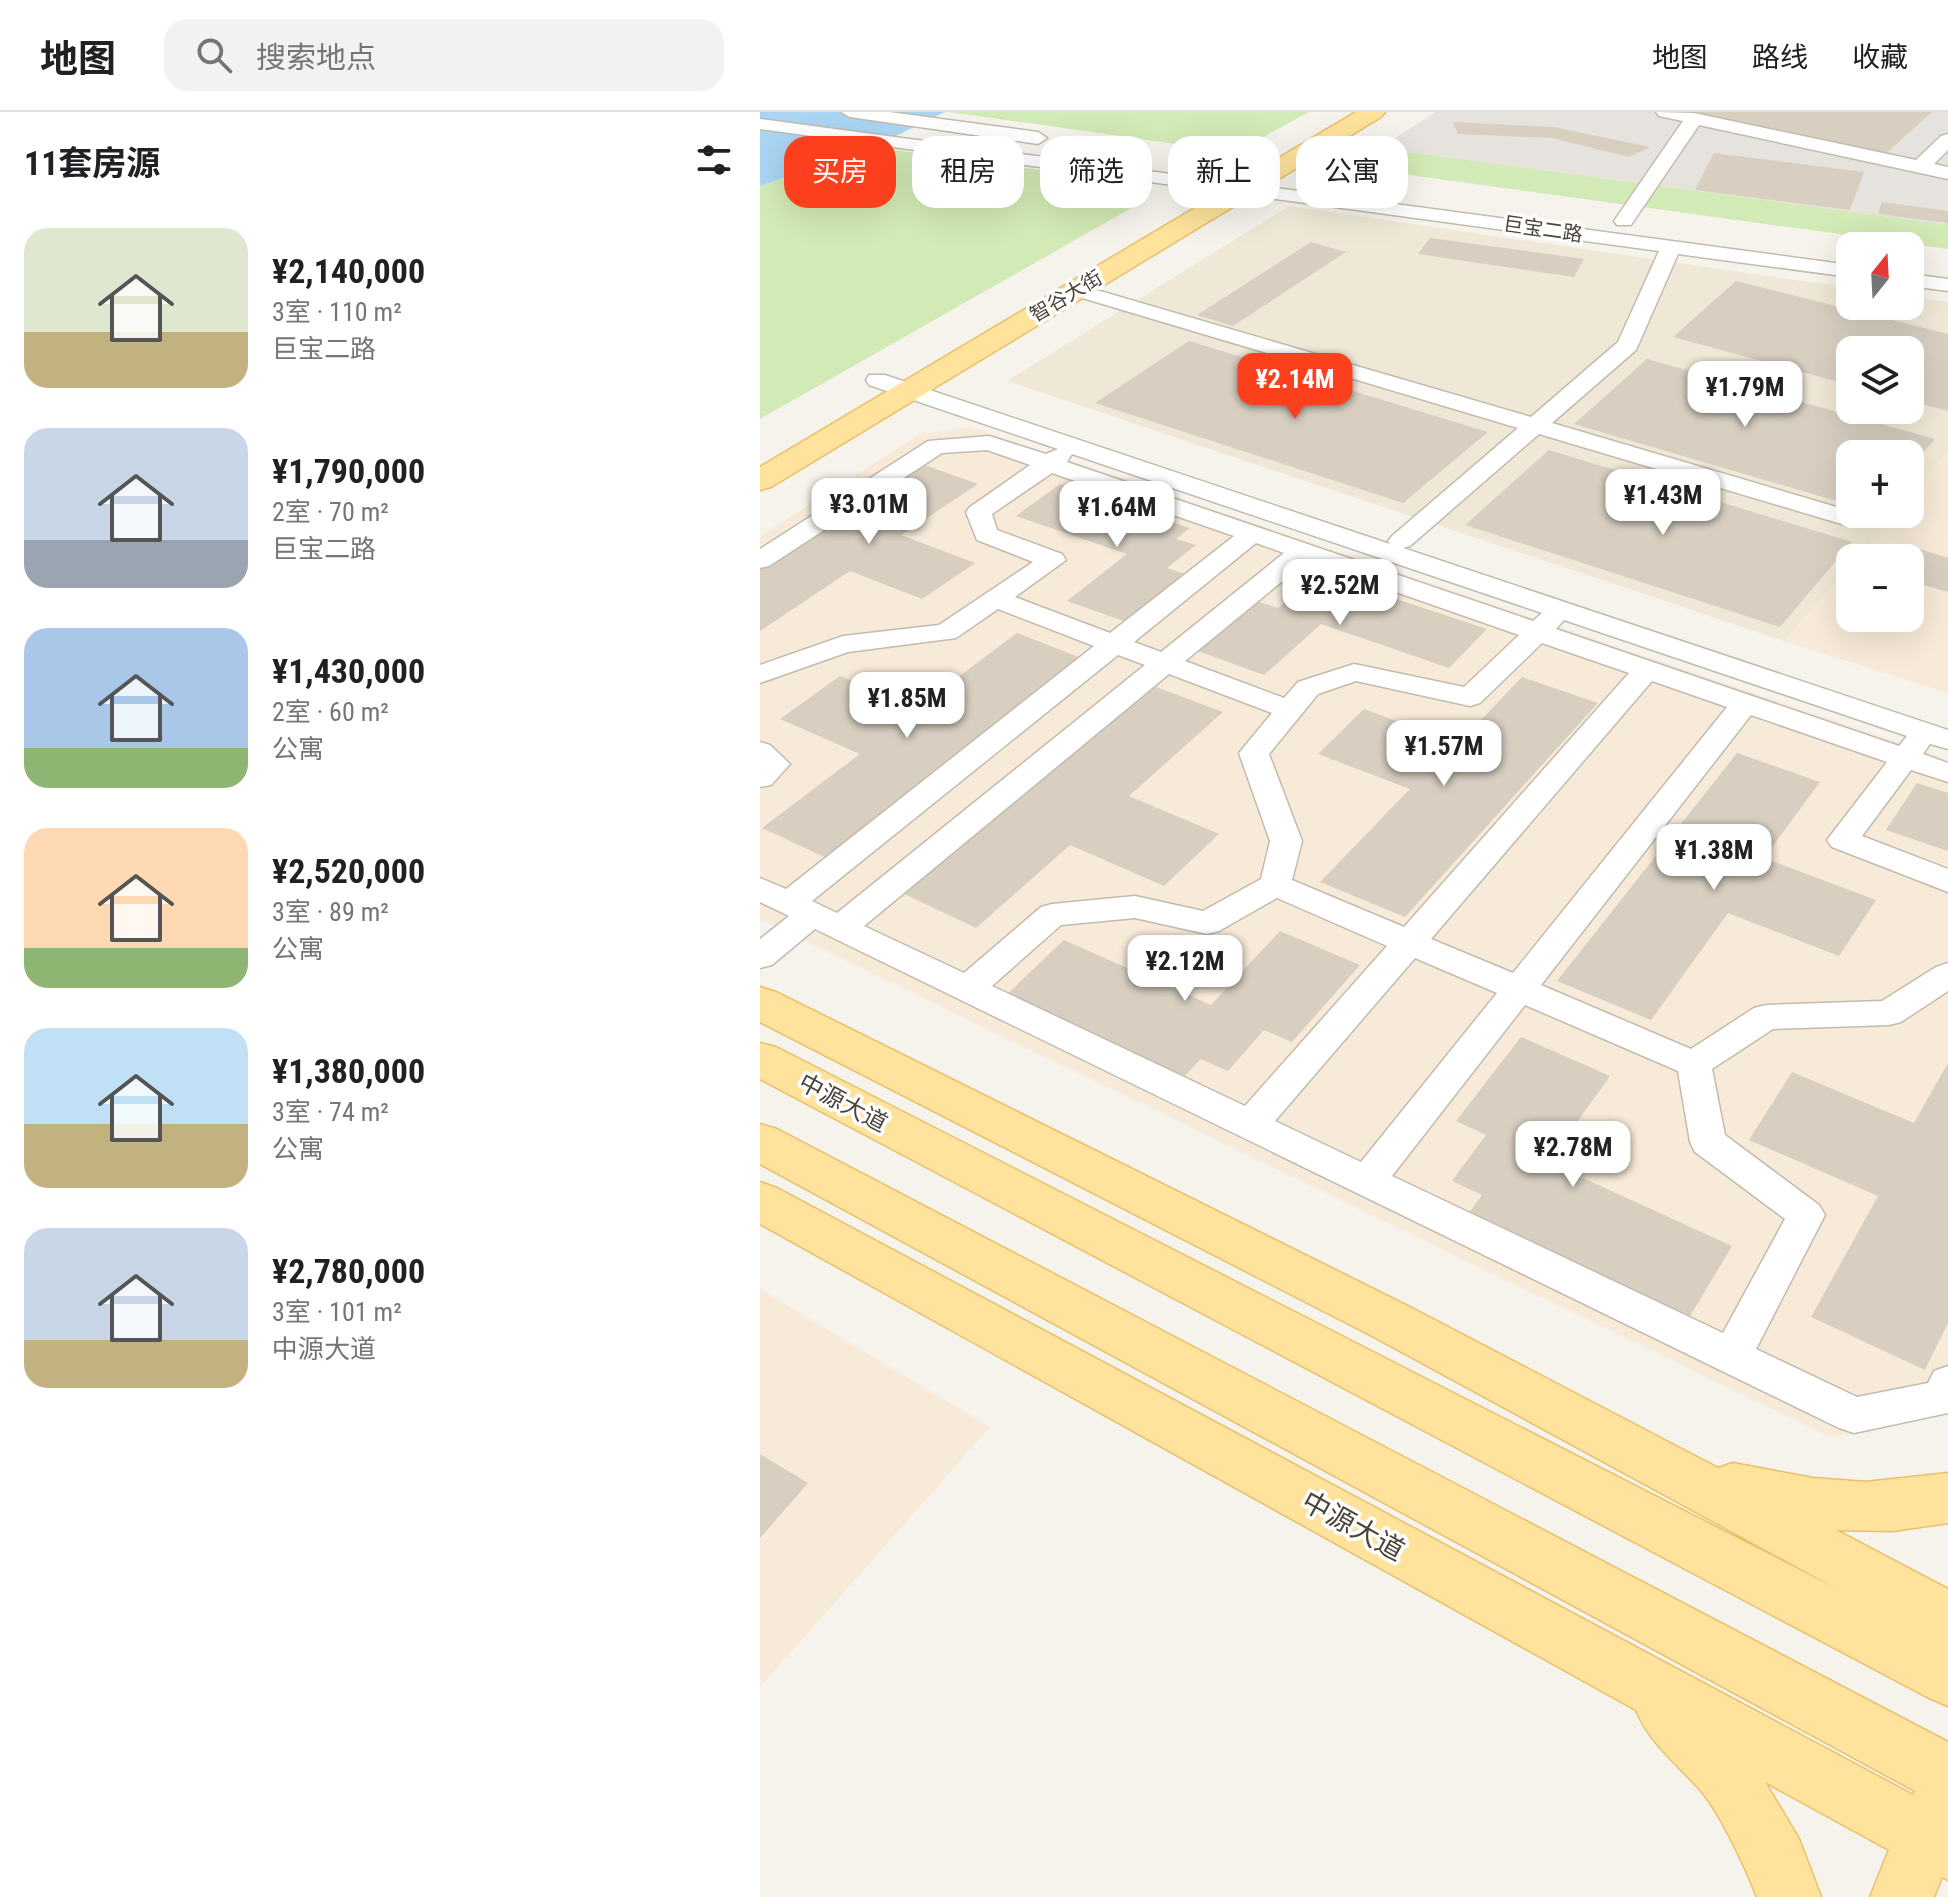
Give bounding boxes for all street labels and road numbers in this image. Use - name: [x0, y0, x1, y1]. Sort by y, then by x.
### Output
- street label: 巨宝二路: [1502, 212, 1584, 246]
- street label: 智谷大街: [1026, 265, 1106, 327]
- street label: 中源大道: [794, 1068, 892, 1138]
- street label: 中源大道: [1296, 1484, 1410, 1568]

